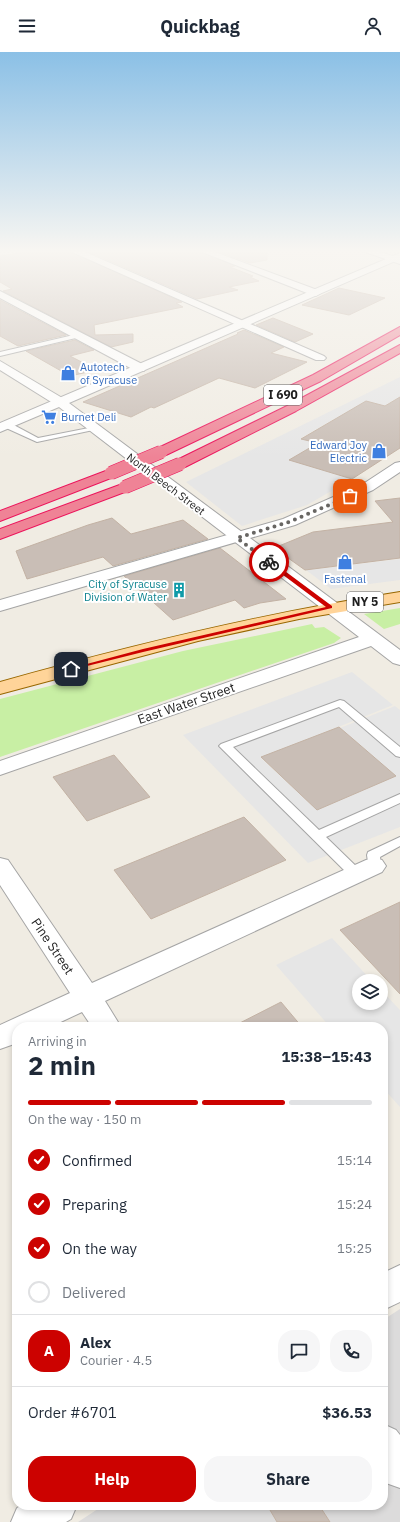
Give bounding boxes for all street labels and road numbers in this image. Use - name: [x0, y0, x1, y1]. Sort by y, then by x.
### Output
- road number: I 690: [264, 385, 302, 405]
- street label: North Beech Street: [124, 450, 208, 518]
- road number: NY 5: [347, 592, 383, 612]
- street label: East Water Street: [135, 679, 237, 728]
- street label: Pine Street: [28, 915, 78, 978]

